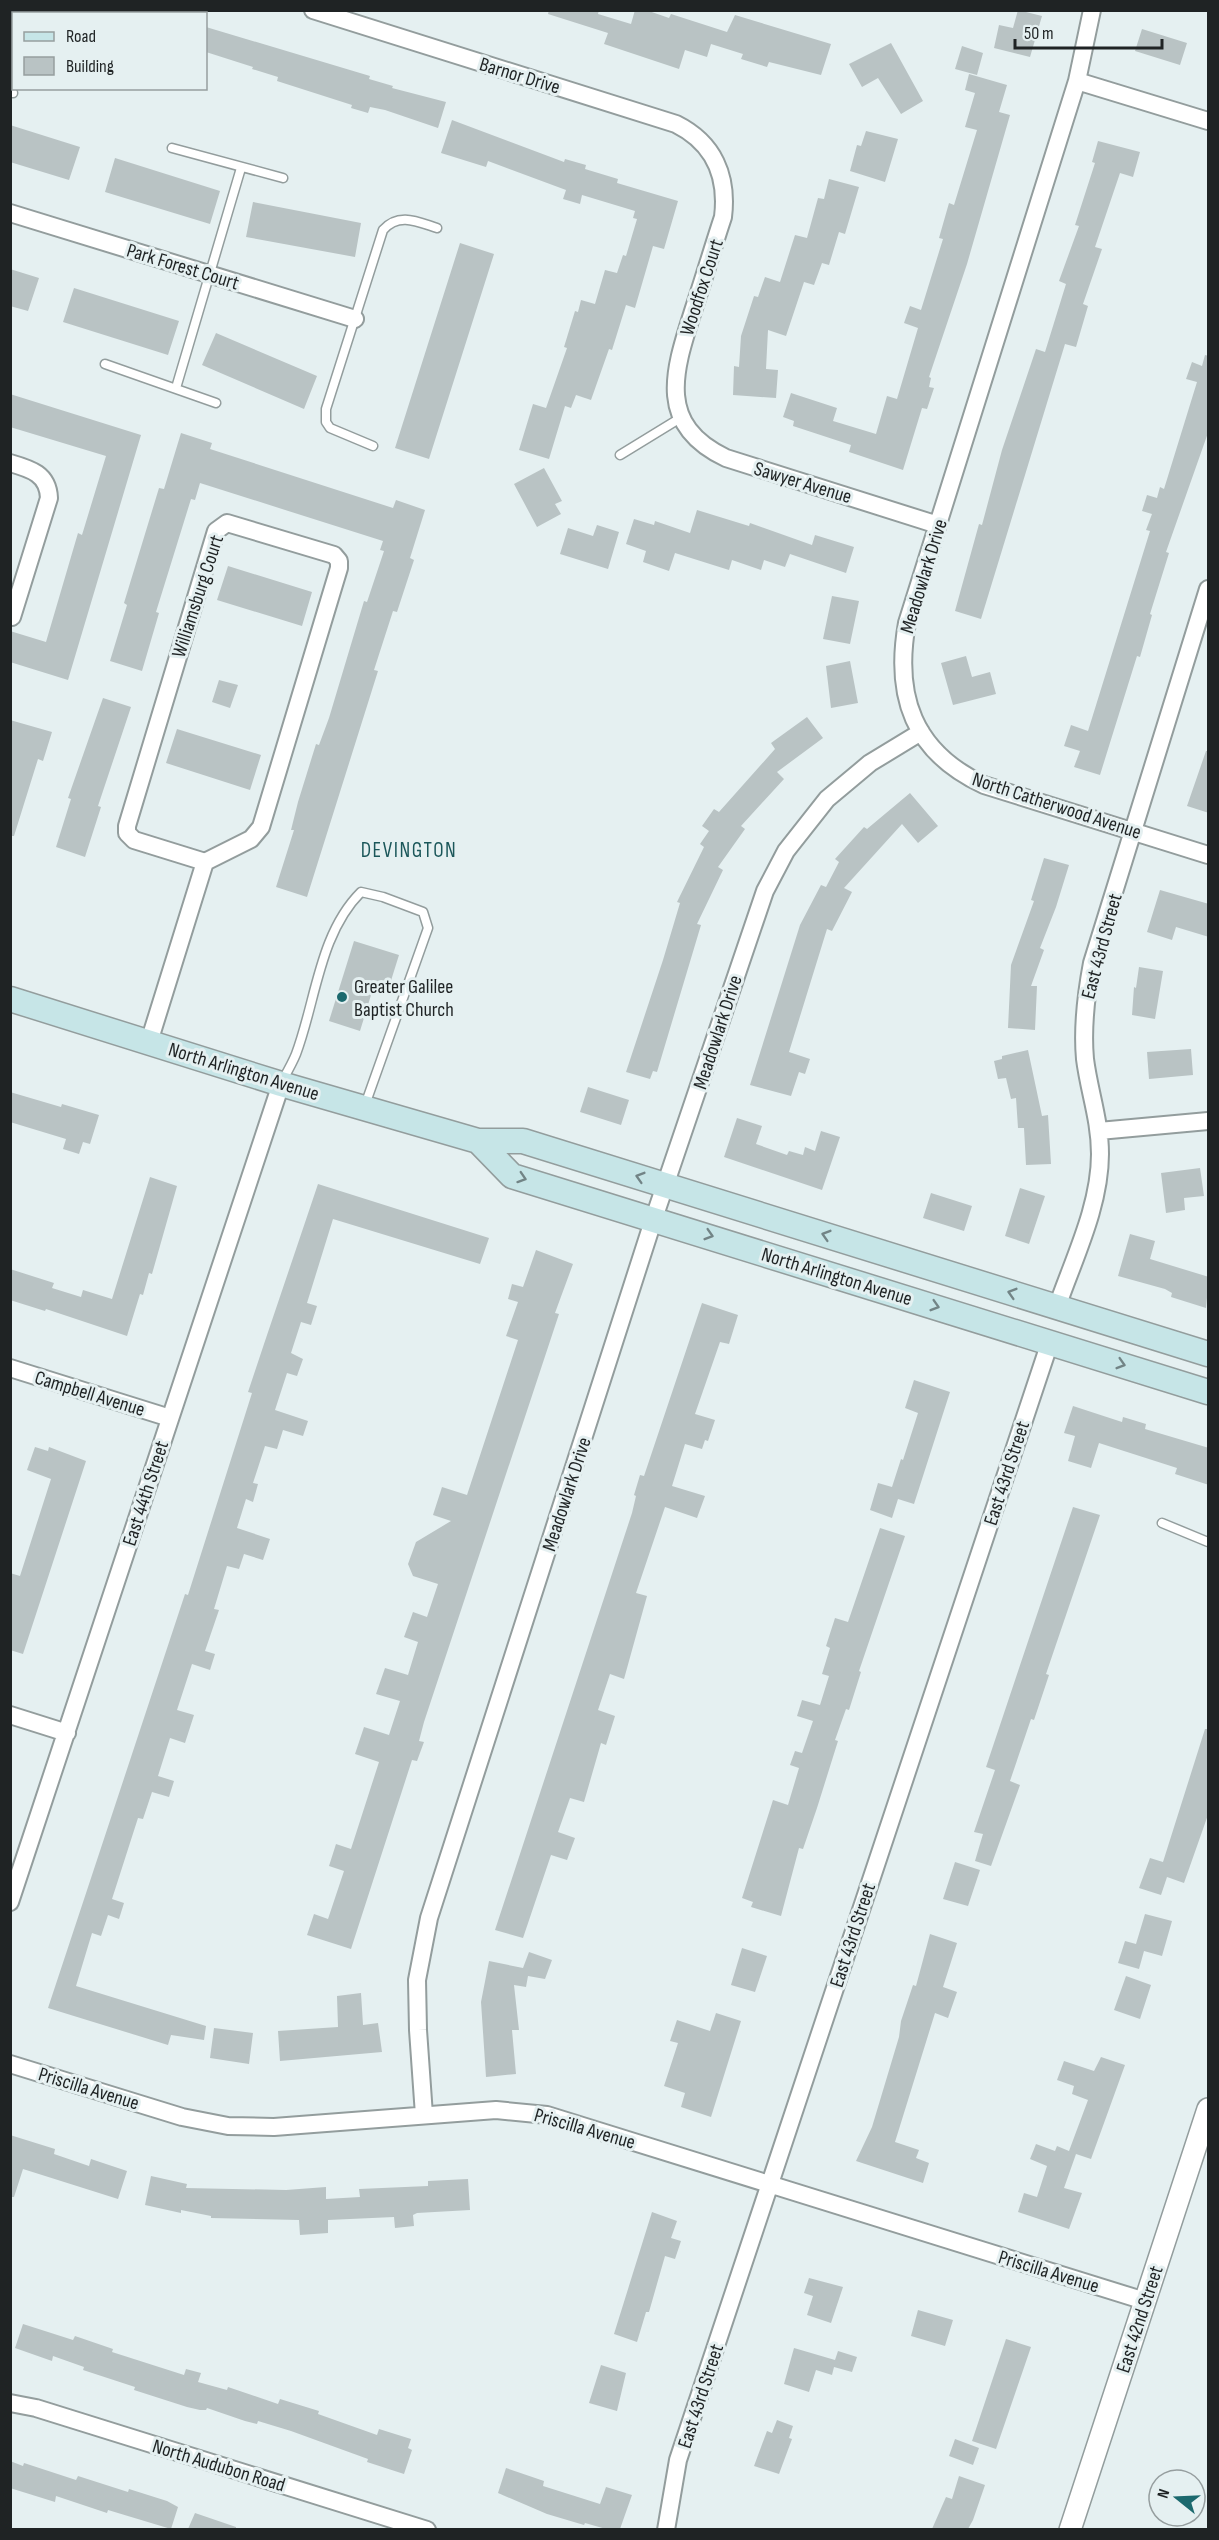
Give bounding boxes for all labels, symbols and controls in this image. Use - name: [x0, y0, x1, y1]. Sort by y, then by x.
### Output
- legend: [12, 12, 207, 90]
- scale bar: [1015, 12, 1162, 50]
- text: 50 m: [1024, 23, 1054, 44]
- text: Road: [66, 26, 96, 47]
- street label: Barnor Drive: [476, 52, 563, 100]
- text: Building: [66, 56, 114, 77]
- street label: Woodfox Court: [675, 236, 729, 339]
- street label: Park Forest Court: [124, 238, 242, 295]
- street label: Sawyer Avenue: [751, 457, 854, 509]
- street label: Meadowlark Drive: [895, 516, 953, 636]
- street label: Williamsburg Court: [167, 532, 229, 661]
- street label: North Catherwood Avenue: [969, 767, 1144, 845]
- district label: DEVINGTON: [361, 838, 457, 863]
- street label: East 43rd Street: [1076, 891, 1128, 1002]
- street label: Meadowlark Drive: [688, 972, 748, 1092]
- place label: Greater Galilee Baptist Church: [354, 975, 454, 1022]
- marker: Greater Galilee Baptist Church: [335, 990, 349, 1004]
- street label: North Arlington Avenue: [166, 1038, 322, 1106]
- one-way arrow: [516, 1171, 527, 1183]
- one-way arrow: [635, 1172, 646, 1184]
- one-way arrow: [703, 1228, 713, 1241]
- one-way arrow: [821, 1230, 832, 1242]
- street label: North Arlington Avenue: [759, 1243, 915, 1311]
- one-way arrow: [1007, 1288, 1018, 1301]
- one-way arrow: [929, 1299, 940, 1311]
- one-way arrow: [1115, 1357, 1126, 1370]
- street label: Campbell Avenue: [32, 1366, 148, 1422]
- street label: East 43rd Street: [979, 1418, 1035, 1528]
- street label: Meadowlark Drive: [537, 1434, 597, 1554]
- street label: East 44th Street: [118, 1438, 174, 1549]
- street label: East 43rd Street: [825, 1880, 881, 1990]
- street label: Priscilla Avenue: [35, 2062, 142, 2116]
- street label: Priscilla Avenue: [531, 2103, 638, 2155]
- street label: Priscilla Avenue: [995, 2245, 1102, 2299]
- street label: East 42nd Street: [1111, 2263, 1169, 2376]
- street label: East 43rd Street: [673, 2341, 729, 2451]
- street label: North Audubon Road: [149, 2434, 288, 2498]
- north arrow: [1147, 2468, 1207, 2528]
- text: N: [1154, 2487, 1175, 2501]

